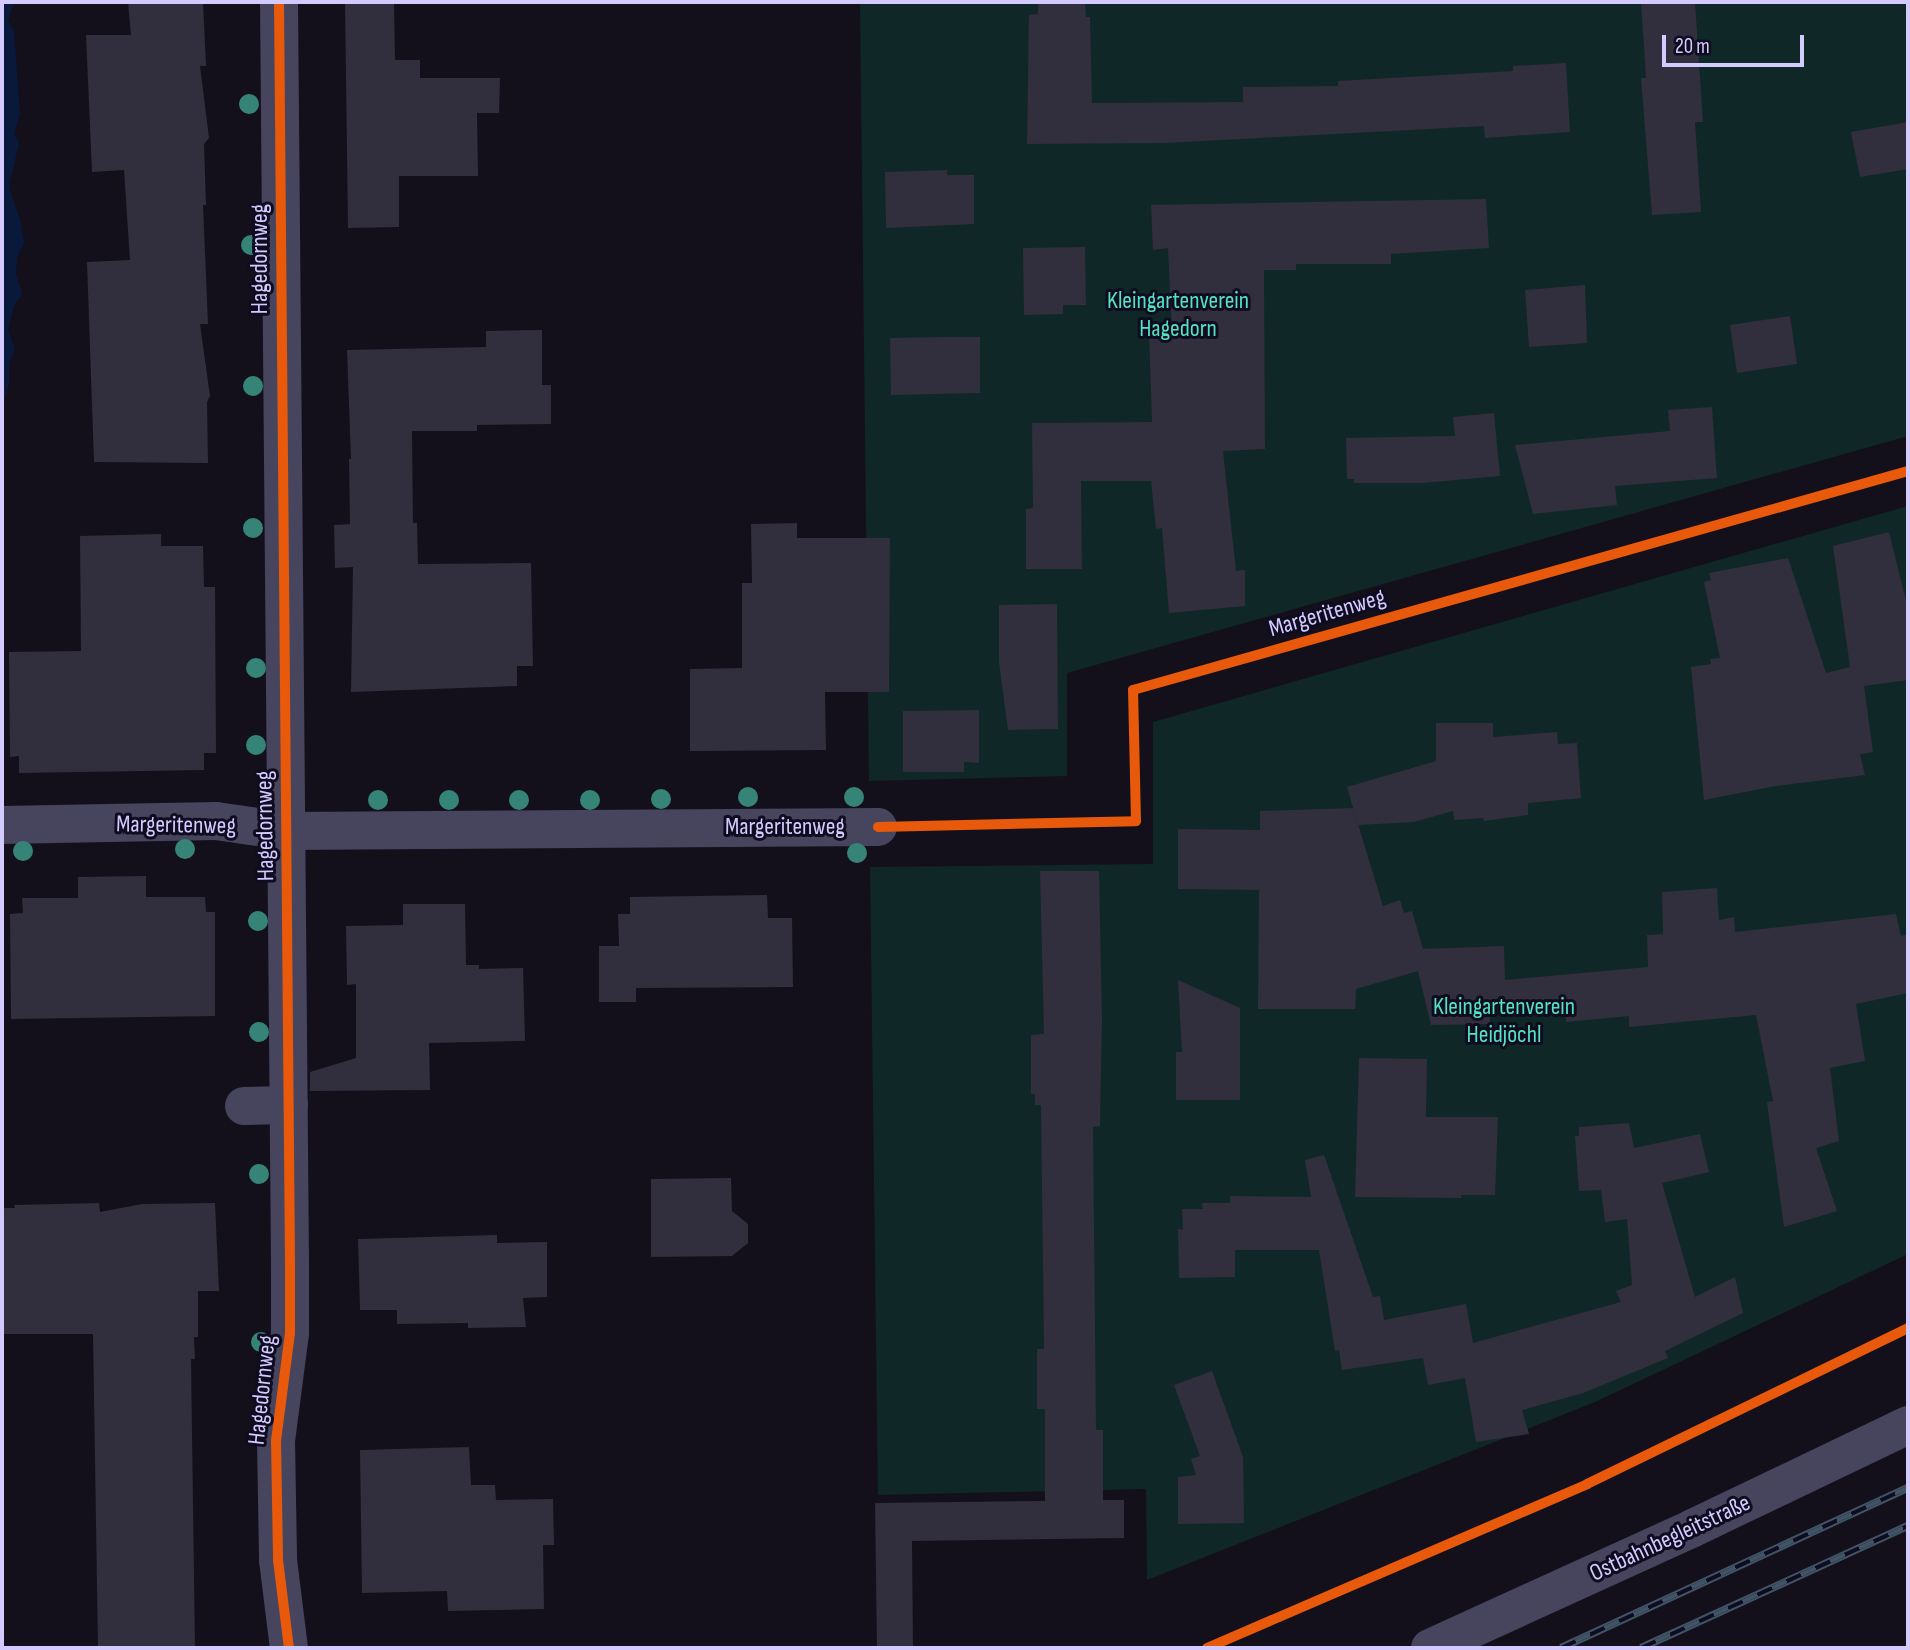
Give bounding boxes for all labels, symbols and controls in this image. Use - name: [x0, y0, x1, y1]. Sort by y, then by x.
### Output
- scale bar: [1665, 21, 1807, 65]
- text: 20 m: [1675, 34, 1710, 59]
- street label: Hagedornweg: [246, 204, 274, 314]
- park label: Kleingartenverein Hagedorn: [1107, 287, 1249, 343]
- street label: Margeritenweg: [1265, 583, 1389, 643]
- street label: Hagedornweg: [250, 771, 280, 881]
- street label: Margeritenweg: [116, 810, 236, 840]
- street label: Margeritenweg: [725, 813, 845, 841]
- park label: Kleingartenverein Heidjöchl: [1433, 993, 1575, 1049]
- street label: Hagedornweg: [242, 1334, 282, 1446]
- street label: Ostbahnbegleitstraße: [1585, 1488, 1755, 1588]

